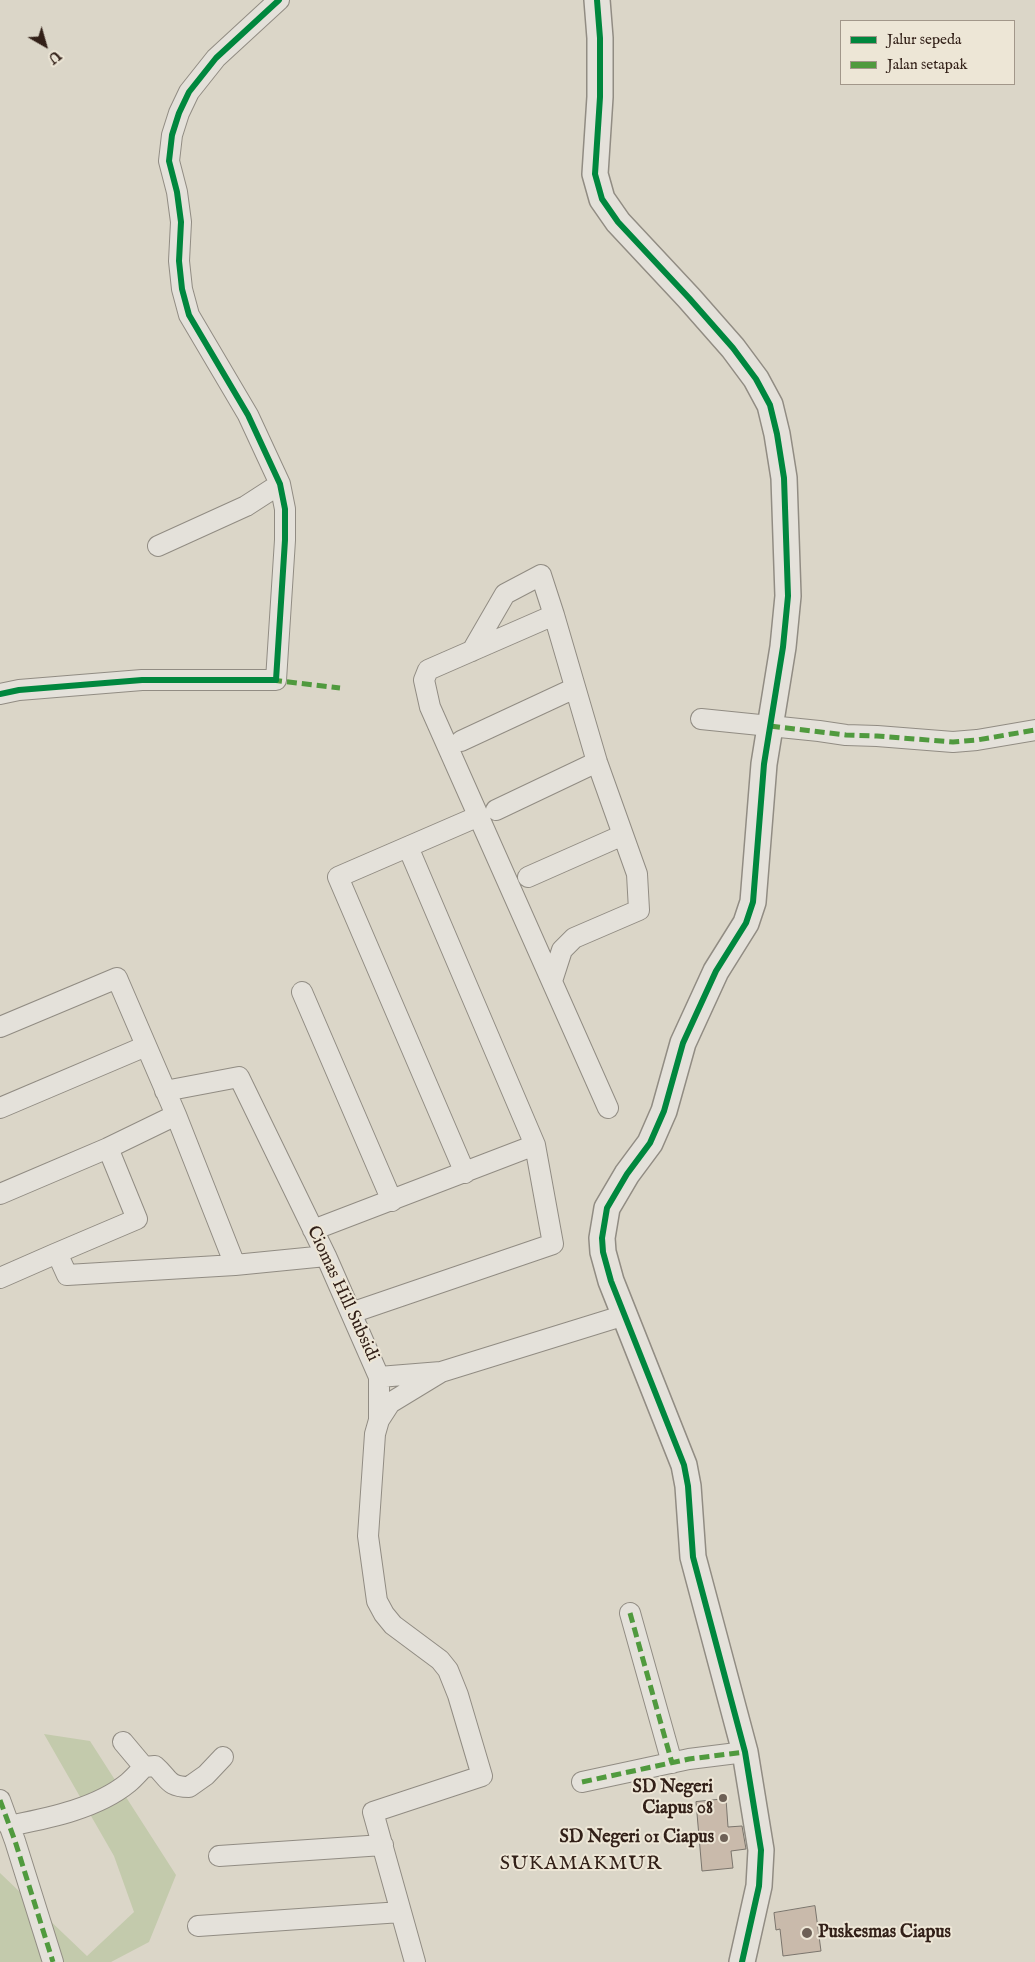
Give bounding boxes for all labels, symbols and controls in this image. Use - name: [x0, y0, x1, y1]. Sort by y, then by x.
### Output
- north arrow: [20, 20, 70, 70]
- legend: [840, 20, 1015, 85]
- text: Jalur sepeda: [887, 30, 961, 49]
- text: U: [44, 46, 64, 68]
- text: Jalan setapak: [887, 55, 968, 74]
- street label: Ciomas Hill Subsidi: [301, 1223, 383, 1365]
- place label: SD Negeri Ciapus 08: [633, 1777, 713, 1820]
- marker: SD Negeri Ciapus 08: [717, 1792, 729, 1804]
- place label: SD Negeri 01 Ciapus: [560, 1827, 714, 1849]
- marker: SD Negeri 01 Ciapus: [718, 1832, 730, 1844]
- district label: SUKAMAKMUR: [498, 1853, 664, 1877]
- place label: Puskesmas Ciapus: [818, 1922, 951, 1944]
- marker: Puskesmas Ciapus: [800, 1926, 814, 1940]

